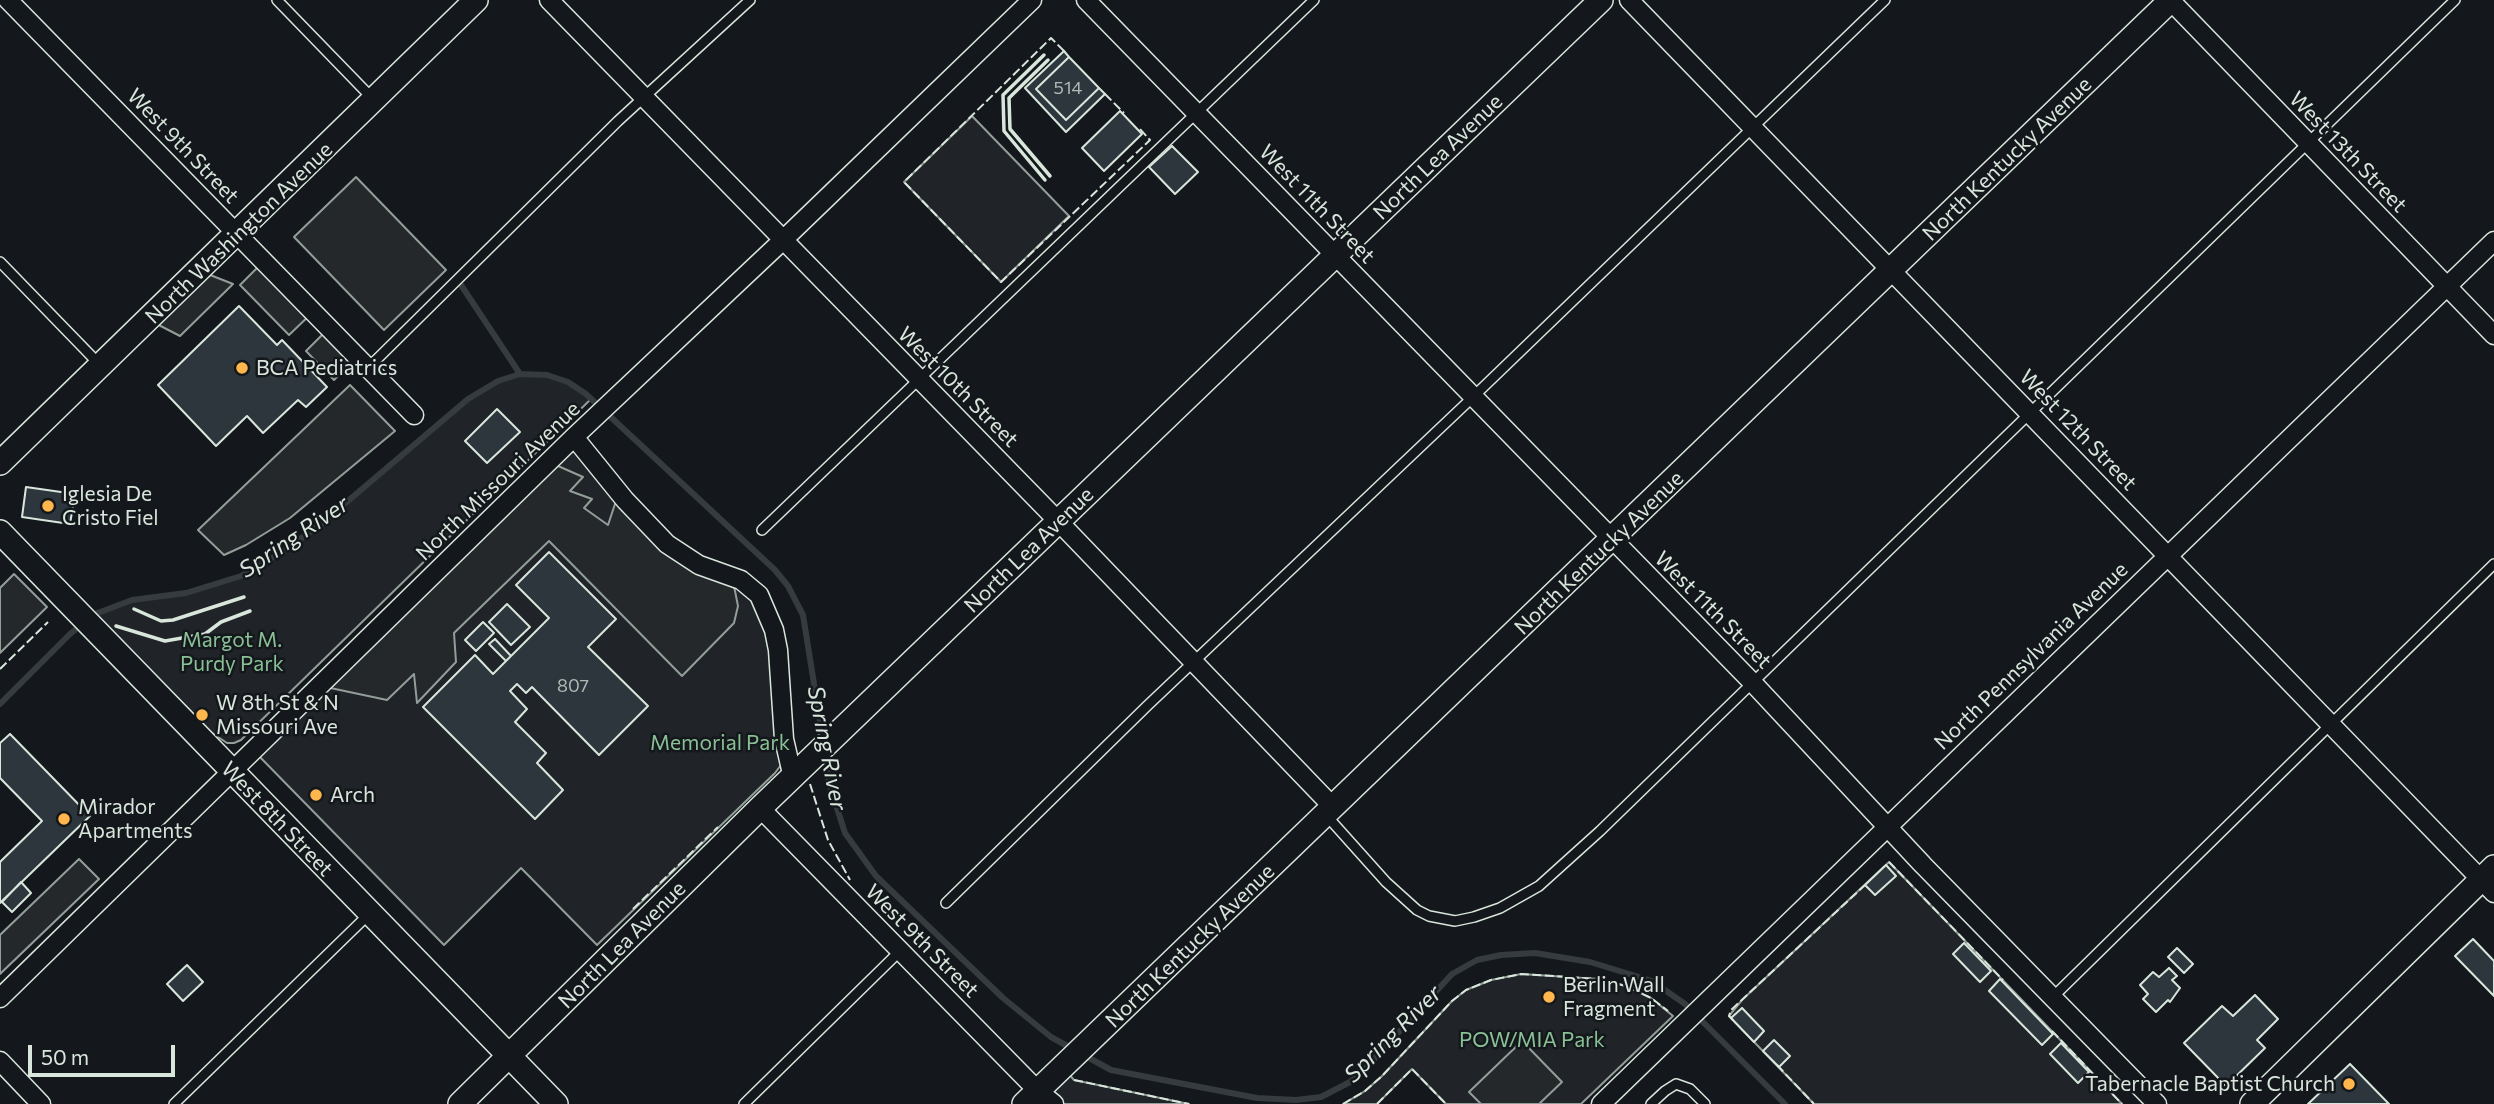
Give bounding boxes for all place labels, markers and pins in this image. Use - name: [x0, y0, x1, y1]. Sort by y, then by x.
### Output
- place label: BCA Pediatrics: [256, 355, 397, 381]
- marker: BCA Pediatrics: [234, 360, 250, 376]
- place label: Iglesia De Cristo Fiel: [62, 481, 159, 531]
- marker: Iglesia De Cristo Fiel: [40, 498, 56, 514]
- place label: W 8th St & N Missouri Ave: [216, 690, 339, 740]
- marker: W 8th St & N Missouri Ave: [194, 707, 210, 723]
- place label: Arch: [330, 782, 375, 808]
- marker: Arch: [308, 787, 324, 803]
- place label: Mirador Apartments: [78, 794, 192, 844]
- marker: Mirador Apartments: [56, 811, 72, 827]
- place label: Berlin Wall Fragment: [1563, 972, 1665, 1022]
- marker: Berlin Wall Fragment: [1541, 989, 1557, 1005]
- place label: Tabernacle Baptist Church: [2085, 1071, 2335, 1097]
- marker: Tabernacle Baptist Church: [2341, 1076, 2357, 1092]

